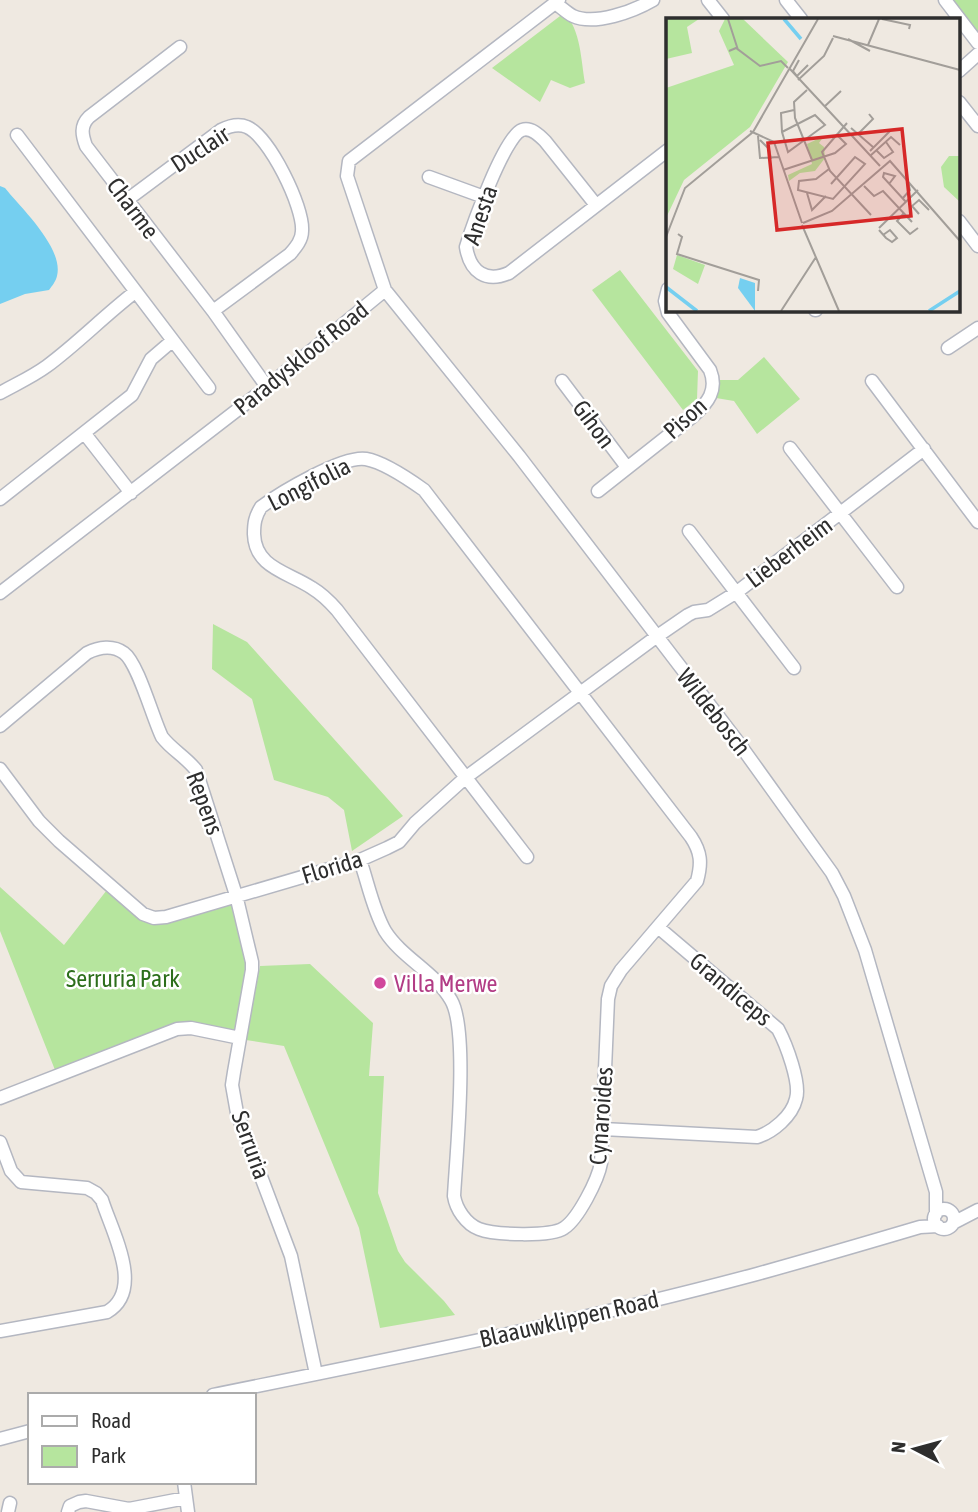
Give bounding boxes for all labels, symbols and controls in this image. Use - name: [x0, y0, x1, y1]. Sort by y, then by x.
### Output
- inset map: [666, 18, 960, 312]
- street label: Duclair: [166, 120, 235, 178]
- street label: Charme: [101, 172, 165, 244]
- street label: Anesta: [457, 182, 503, 248]
- street label: Paradyskloof Road: [228, 296, 374, 420]
- street label: Pison: [658, 392, 712, 444]
- street label: Gihon: [567, 395, 621, 453]
- street label: Longifolia: [263, 452, 355, 516]
- street label: Lieberheim: [741, 511, 837, 593]
- street label: Wildebosch: [672, 663, 756, 761]
- street label: Repens: [181, 768, 229, 838]
- street label: Florida: [298, 845, 366, 889]
- street label: Grandiceps: [685, 947, 777, 1031]
- park label: Serruria Park: [66, 965, 180, 992]
- place label: Villa Merwe: [394, 970, 498, 997]
- marker: Villa Merwe: [372, 975, 388, 991]
- street label: Cynaroides: [584, 1066, 618, 1166]
- street label: Serruria: [226, 1107, 276, 1183]
- street label: Blaauwklippen Road: [477, 1285, 661, 1353]
- legend: [28, 1393, 256, 1484]
- text: Road: [91, 1408, 131, 1432]
- north arrow: [880, 1414, 950, 1484]
- text: N: [887, 1440, 910, 1454]
- text: Park: [91, 1443, 126, 1467]

